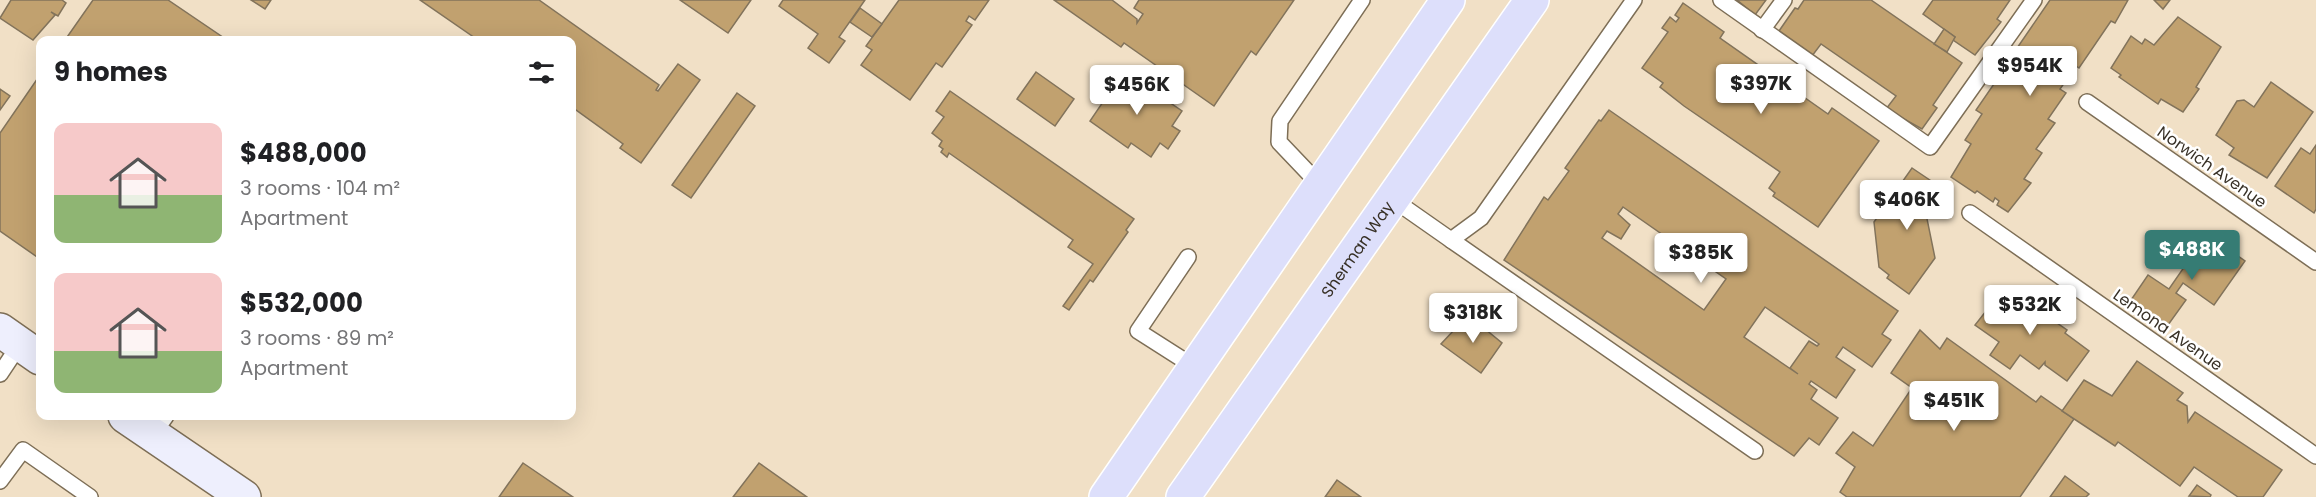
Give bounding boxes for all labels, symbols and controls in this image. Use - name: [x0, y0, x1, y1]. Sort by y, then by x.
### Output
- pin: $954K: [1988, 46, 2072, 97]
- text: $954K: [1997, 51, 2063, 79]
- text: 9 homes: [54, 54, 168, 90]
- icon: filters: [525, 56, 558, 89]
- pin: $397K: [1719, 64, 1803, 115]
- pin: $456K: [1095, 65, 1179, 116]
- text: $397K: [1730, 69, 1792, 97]
- text: $456K: [1104, 70, 1170, 98]
- street label: Norwich Avenue: [2153, 121, 2271, 213]
- text: $488,000: [240, 135, 367, 171]
- icon: home: [102, 147, 174, 219]
- text: 3 rooms · 104 m²: [240, 174, 400, 202]
- pin: $406K: [1865, 180, 1949, 231]
- text: $406K: [1874, 185, 1940, 213]
- street label: Sherman Way: [1315, 196, 1399, 302]
- text: Apartment: [240, 204, 348, 232]
- pin: $488K: [2150, 230, 2234, 281]
- pin: $385K: [1659, 233, 1743, 284]
- text: $488K: [2159, 235, 2225, 263]
- text: $385K: [1668, 238, 1734, 266]
- street label: Lemona Avenue: [2109, 284, 2227, 376]
- text: $532,000: [240, 285, 363, 321]
- pin: $532K: [1988, 285, 2072, 336]
- text: $532K: [1998, 290, 2062, 318]
- pin: $318K: [1431, 293, 1515, 344]
- icon: home: [102, 297, 174, 369]
- text: $318K: [1443, 298, 1503, 326]
- text: 3 rooms · 89 m²: [240, 324, 394, 352]
- text: Apartment: [240, 354, 348, 382]
- pin: $451K: [1912, 381, 1996, 432]
- text: $451K: [1923, 386, 1985, 414]

